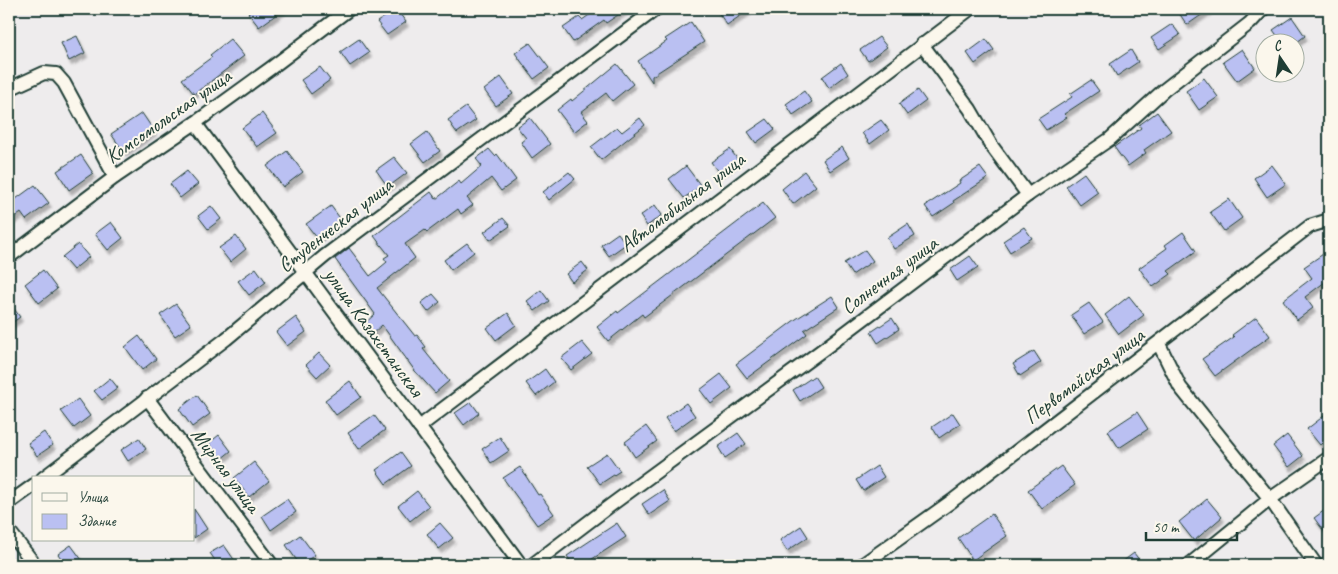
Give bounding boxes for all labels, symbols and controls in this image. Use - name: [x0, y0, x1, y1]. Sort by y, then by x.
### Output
- north arrow: [1256, 32, 1306, 82]
- text: С: [1272, 36, 1285, 55]
- street label: Комсомольская улица: [100, 62, 237, 169]
- street label: Автомобильная улица: [614, 145, 751, 258]
- street label: Студенческая улица: [272, 171, 399, 278]
- street label: Солнечная улица: [835, 229, 944, 320]
- street label: улица Казахстанская: [317, 261, 430, 403]
- street label: Первомайская улица: [1019, 321, 1151, 430]
- street label: Мирная улица: [185, 422, 268, 520]
- legend: [32, 476, 195, 542]
- text: Улица: [78, 488, 109, 507]
- scale bar: [1146, 509, 1237, 541]
- text: Здание: [78, 512, 117, 531]
- text: 50 m: [1153, 518, 1180, 537]

